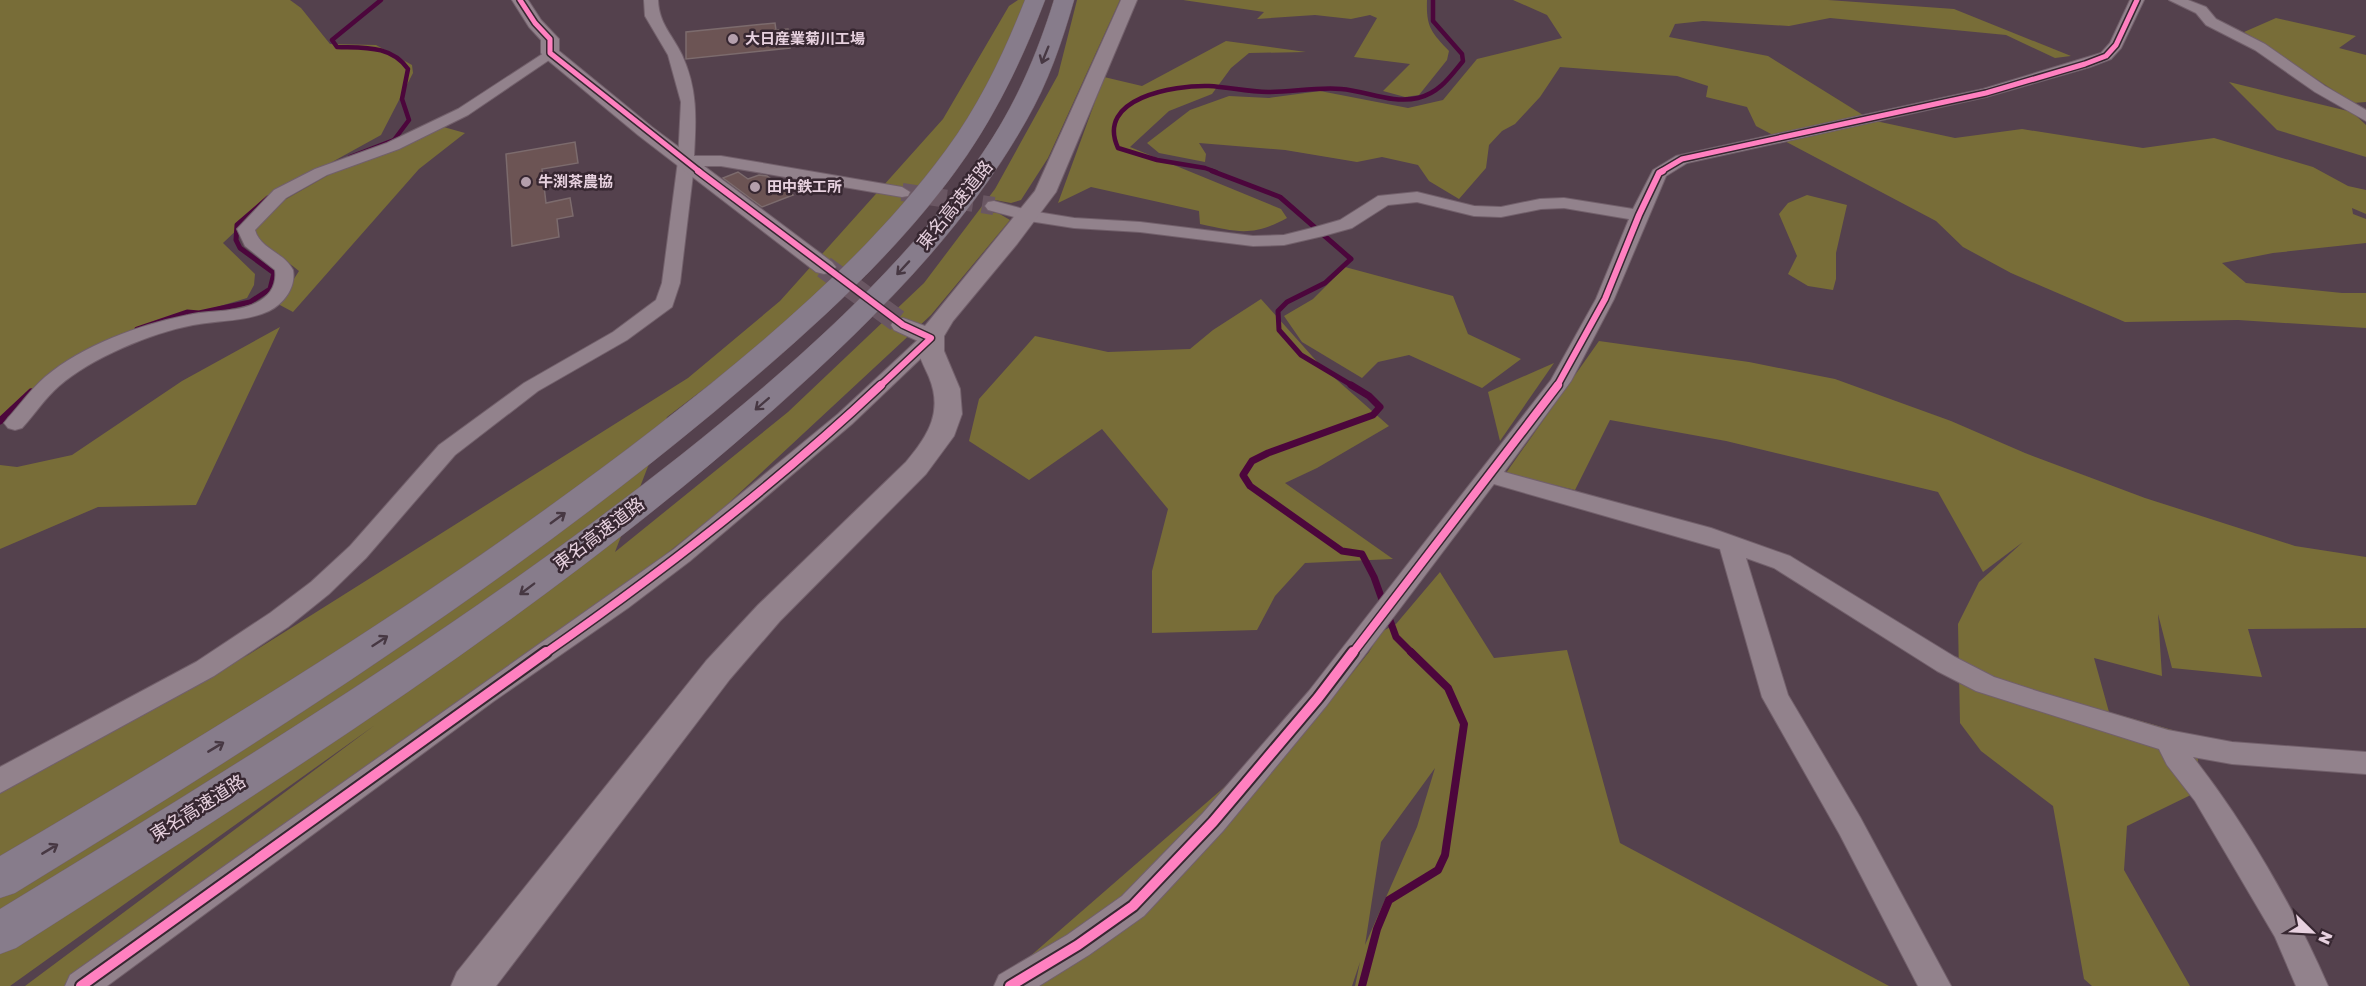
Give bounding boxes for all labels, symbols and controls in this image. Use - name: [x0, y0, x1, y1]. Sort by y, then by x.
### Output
- place label: 大日産業菊川工場: [745, 29, 865, 47]
- marker: 大日産業菊川工場: [726, 32, 740, 46]
- one-way arrow: [1039, 46, 1050, 64]
- street label: 東名高速道路: [912, 155, 997, 253]
- place label: 牛渕茶農協: [538, 172, 613, 190]
- marker: 牛渕茶農協: [519, 175, 533, 189]
- place label: 田中鉄工所: [767, 177, 842, 195]
- marker: 田中鉄工所: [748, 180, 762, 194]
- one-way arrow: [896, 261, 910, 276]
- one-way arrow: [754, 397, 770, 410]
- street label: 東名高速道路: [549, 492, 648, 574]
- one-way arrow: [549, 512, 565, 524]
- one-way arrow: [519, 582, 535, 595]
- one-way arrow: [371, 634, 388, 646]
- one-way arrow: [207, 740, 224, 752]
- street label: 東名高速道路: [146, 769, 249, 845]
- one-way arrow: [41, 842, 58, 854]
- north arrow: [2282, 902, 2342, 962]
- text: N: [2314, 928, 2337, 948]

